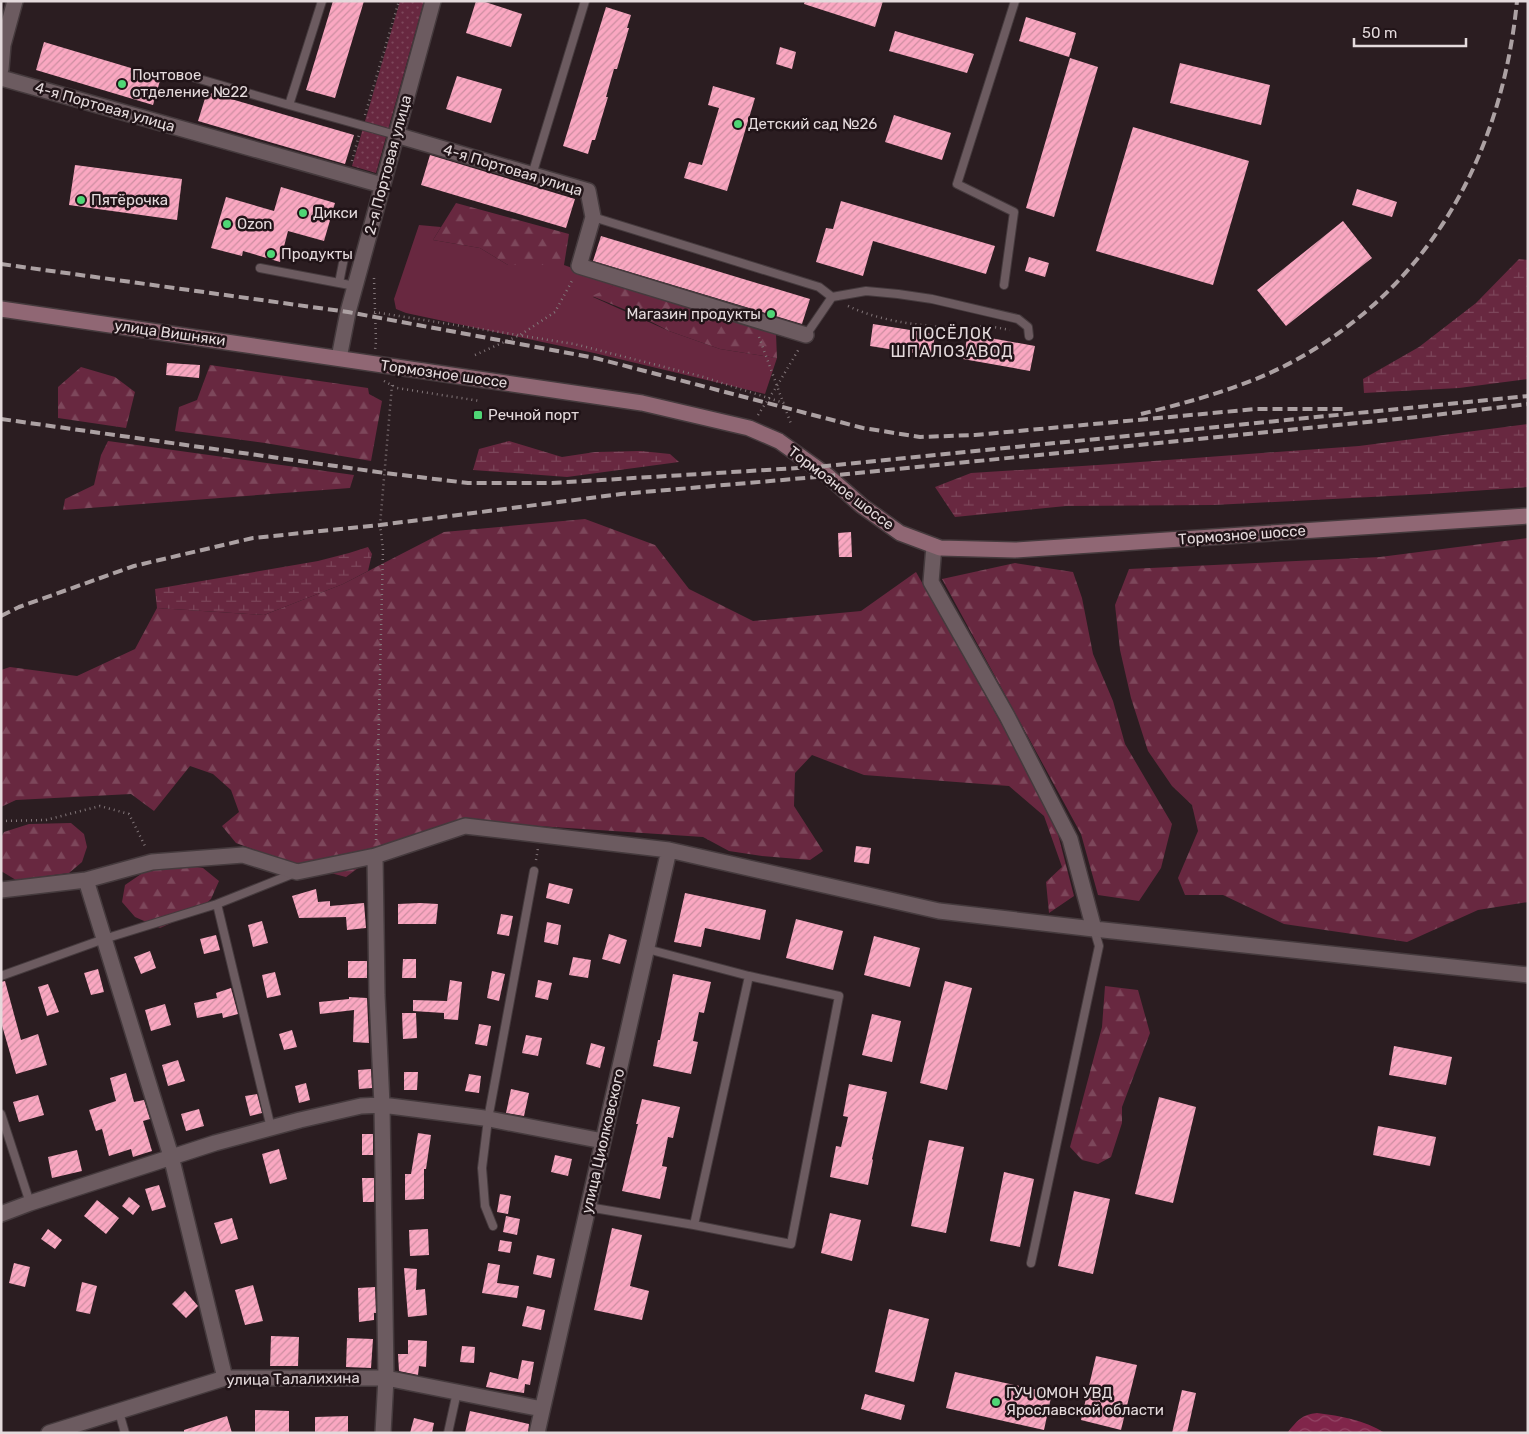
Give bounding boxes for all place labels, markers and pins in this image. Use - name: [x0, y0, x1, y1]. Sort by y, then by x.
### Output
- place label: Почтовое отделение №22: [132, 66, 248, 101]
- marker: Почтовое отделение №22: [116, 78, 128, 90]
- place label: Детский сад №26: [748, 115, 877, 133]
- marker: Детский сад №26: [732, 118, 744, 130]
- place label: Пятёрочка: [91, 191, 168, 209]
- marker: Пятёрочка: [75, 194, 87, 206]
- place label: Дикси: [313, 204, 358, 222]
- marker: Дикси: [297, 207, 309, 219]
- place label: Ozon: [237, 215, 272, 233]
- marker: Ozon: [221, 218, 233, 230]
- place label: Продукты: [281, 245, 353, 263]
- marker: Продукты: [265, 248, 277, 260]
- place label: Магазин продукты: [626, 305, 761, 323]
- marker: Магазин продукты: [765, 308, 777, 320]
- place label: Речной порт: [488, 406, 579, 424]
- marker: Речной порт: [472, 409, 484, 421]
- place label: ГУЧ ОМОН УВД Ярославской области: [1006, 1384, 1164, 1419]
- marker: ГУЧ ОМОН УВД Ярославской области: [990, 1396, 1002, 1408]

